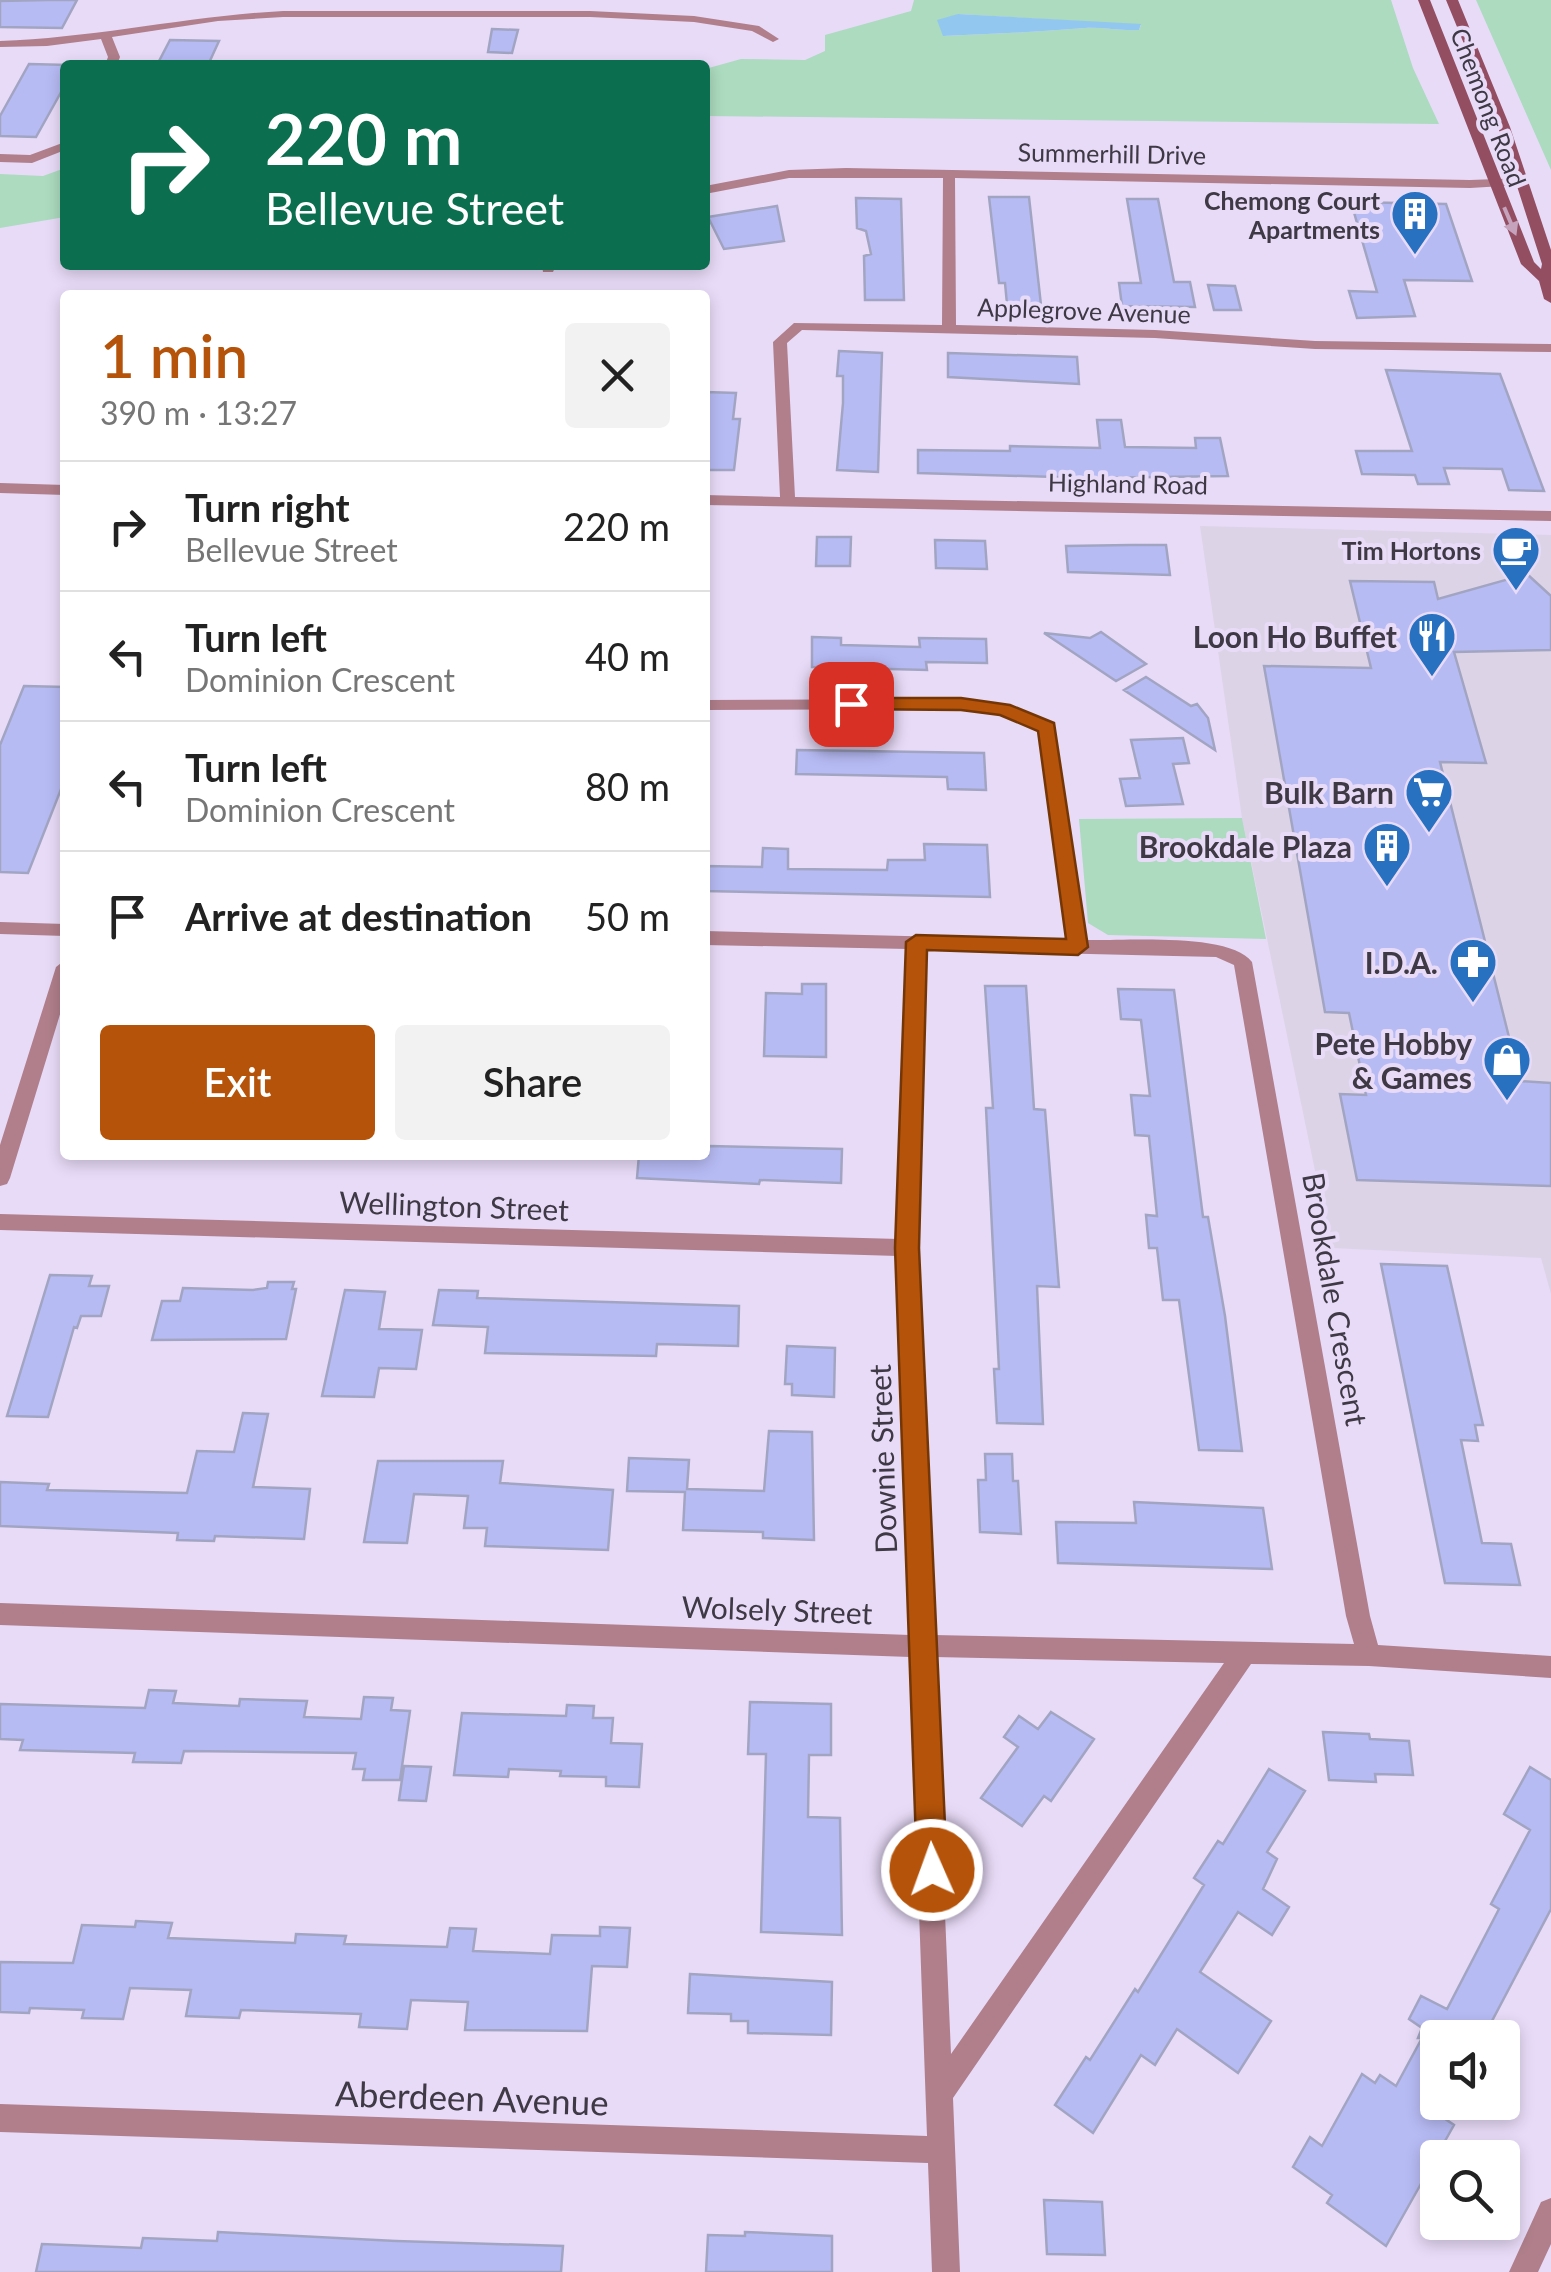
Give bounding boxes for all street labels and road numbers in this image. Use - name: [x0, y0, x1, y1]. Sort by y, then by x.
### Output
- street label: Chemong Road: [1445, 23, 1533, 191]
- street label: Summerhill Drive: [1018, 136, 1206, 170]
- street label: Applegrove Avenue: [977, 291, 1191, 329]
- street label: Highland Road: [1048, 467, 1208, 499]
- street label: Brookdale Crescent: [1296, 1170, 1376, 1429]
- street label: Wellington Street: [338, 1183, 570, 1227]
- street label: Downie Street: [861, 1363, 903, 1554]
- street label: Wolsely Street: [681, 1588, 873, 1630]
- street label: Aberdeen Avenue: [335, 2071, 609, 2123]

